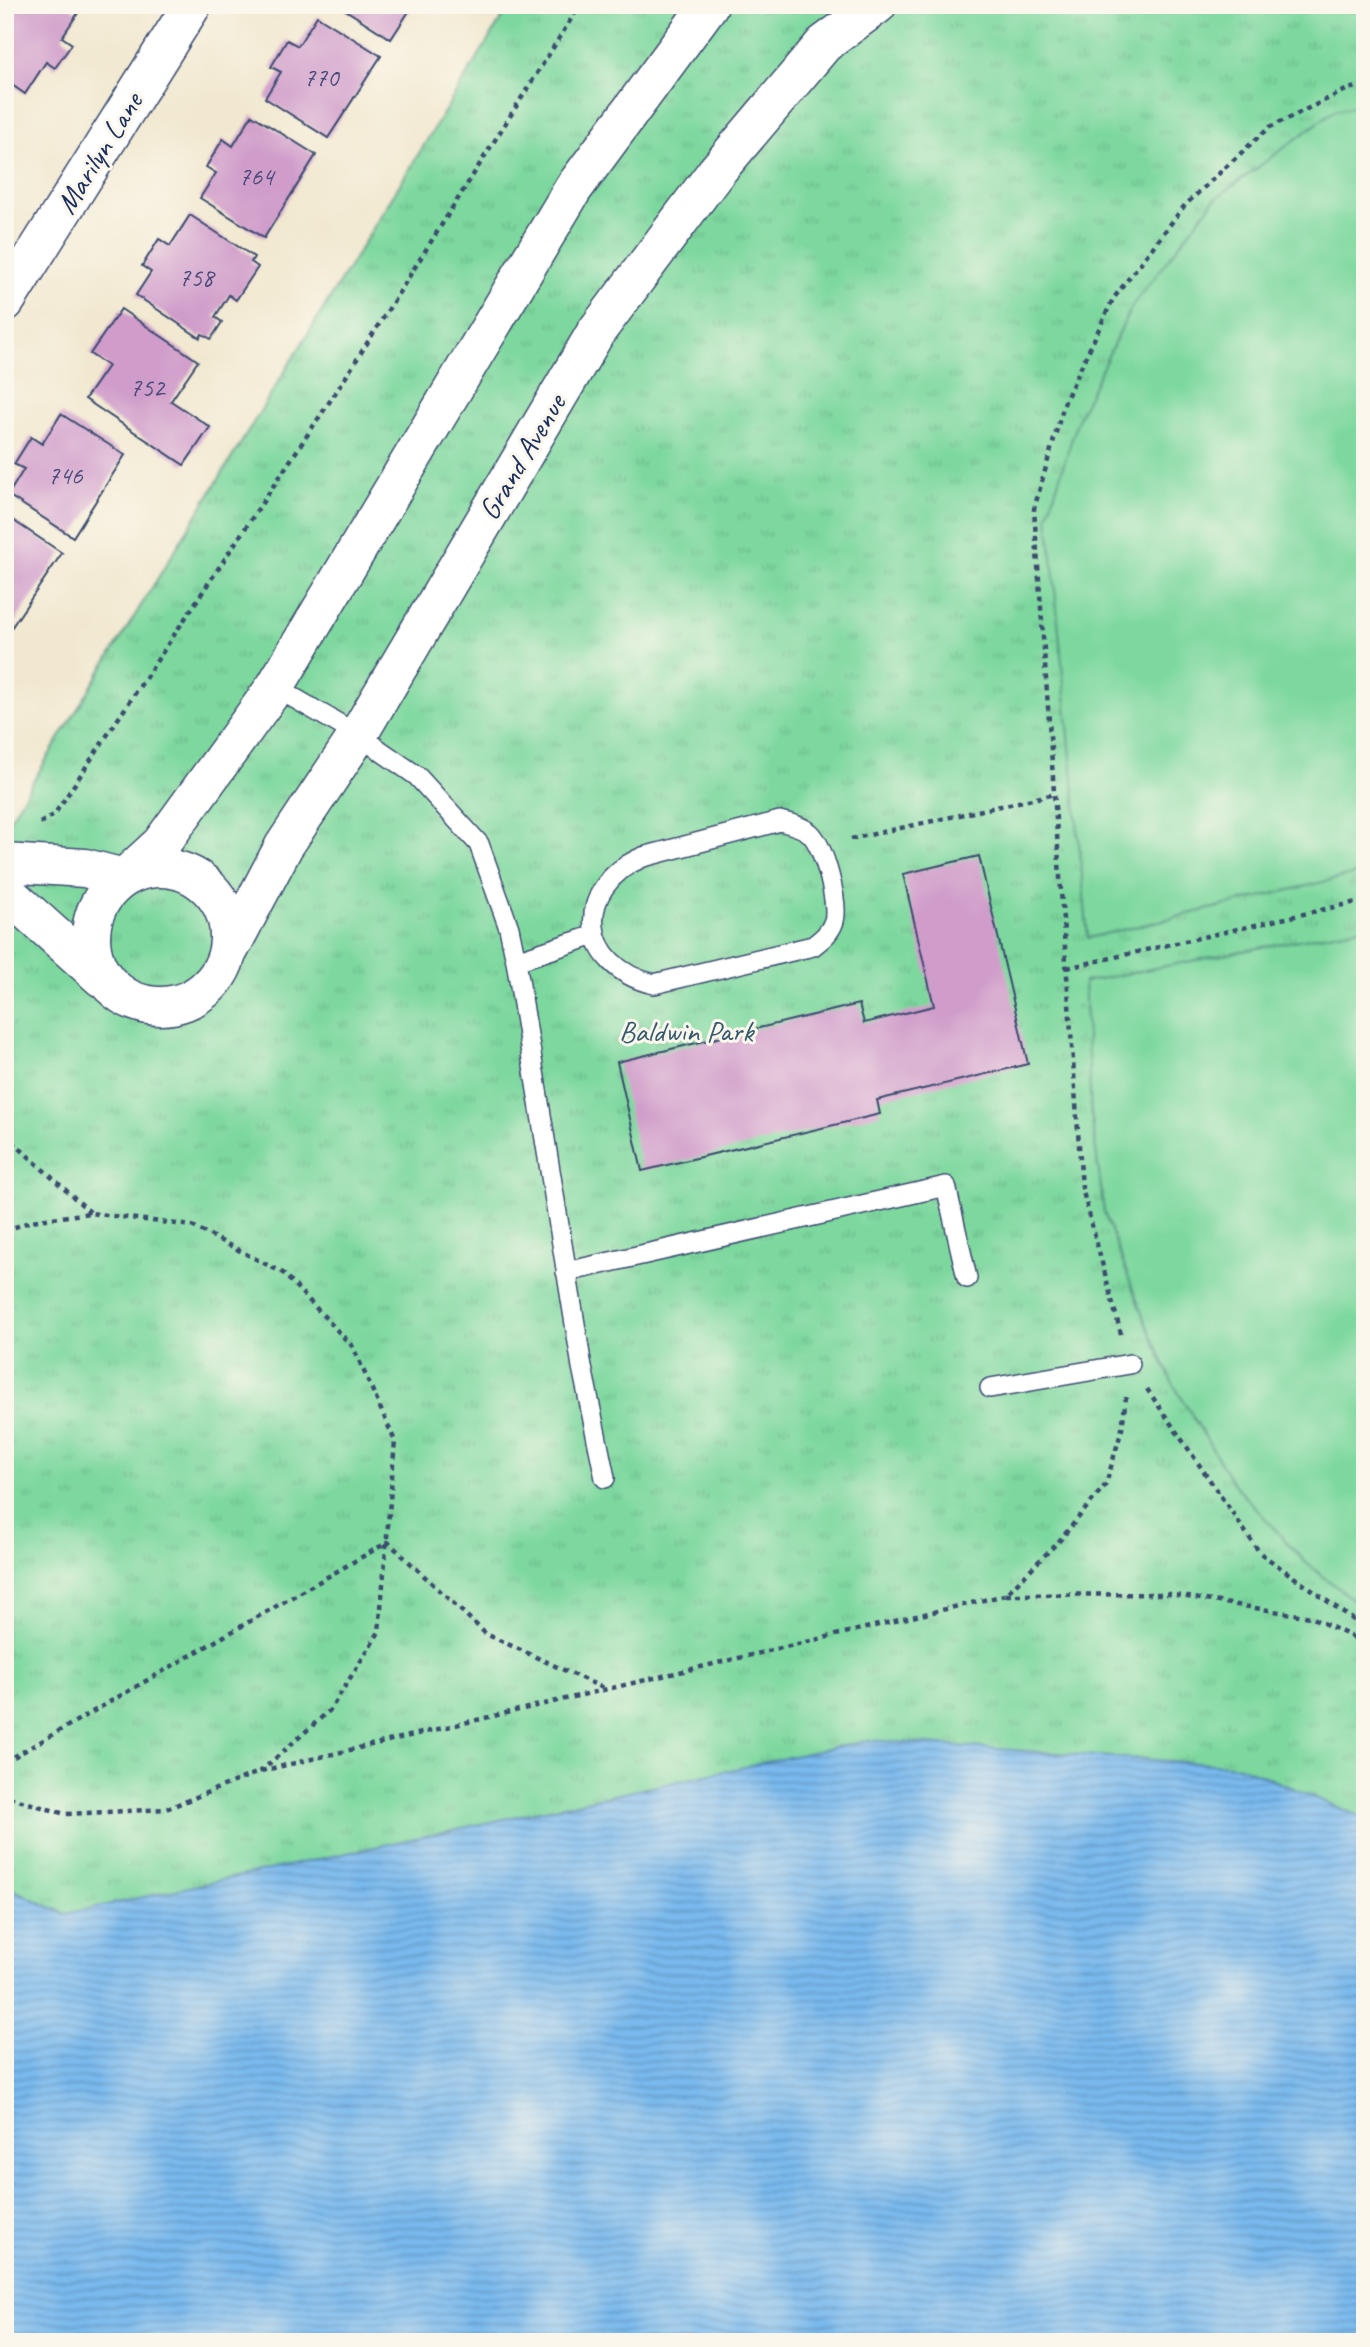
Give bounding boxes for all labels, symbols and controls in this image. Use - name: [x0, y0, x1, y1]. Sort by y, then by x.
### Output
- house number: 770: [303, 61, 341, 94]
- street label: Marilyn Lane: [47, 84, 152, 221]
- house number: 764: [238, 160, 276, 193]
- house number: 758: [178, 261, 216, 294]
- house number: 752: [129, 371, 167, 404]
- street label: Grand Avenue: [470, 385, 575, 527]
- house number: 746: [47, 459, 84, 492]
- park label: Baldwin Park: [619, 1012, 755, 1050]

